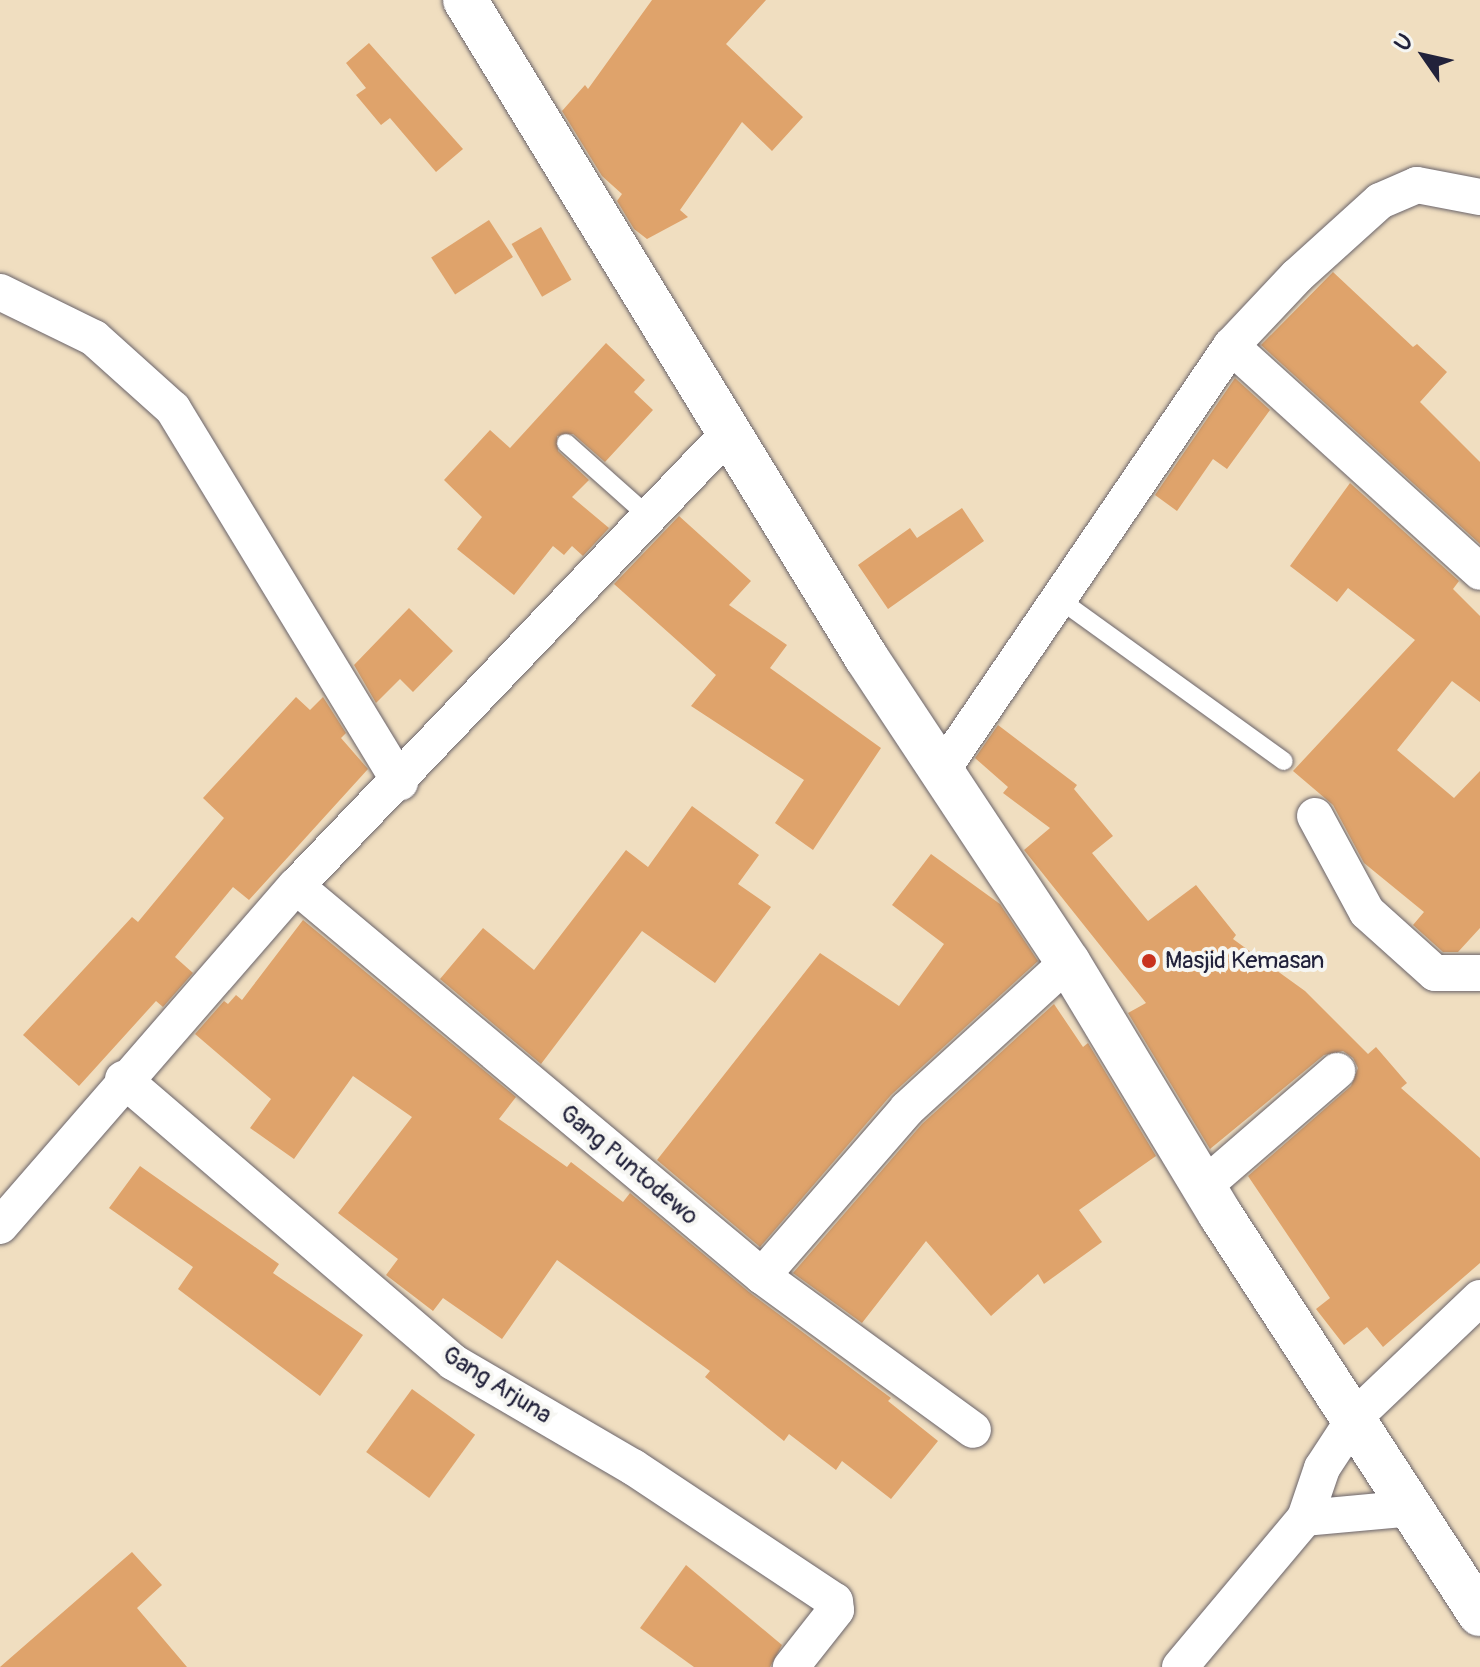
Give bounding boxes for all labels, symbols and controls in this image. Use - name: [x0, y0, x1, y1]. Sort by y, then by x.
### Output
- north arrow: [1384, 16, 1464, 96]
- text: U: [1388, 29, 1420, 56]
- place label: Masjid Kemasan: [1165, 947, 1324, 975]
- marker: Masjid Kemasan: [1140, 952, 1158, 970]
- street label: Gang Puntodewo: [554, 1099, 704, 1231]
- street label: Gang Arjuna: [437, 1340, 557, 1430]

